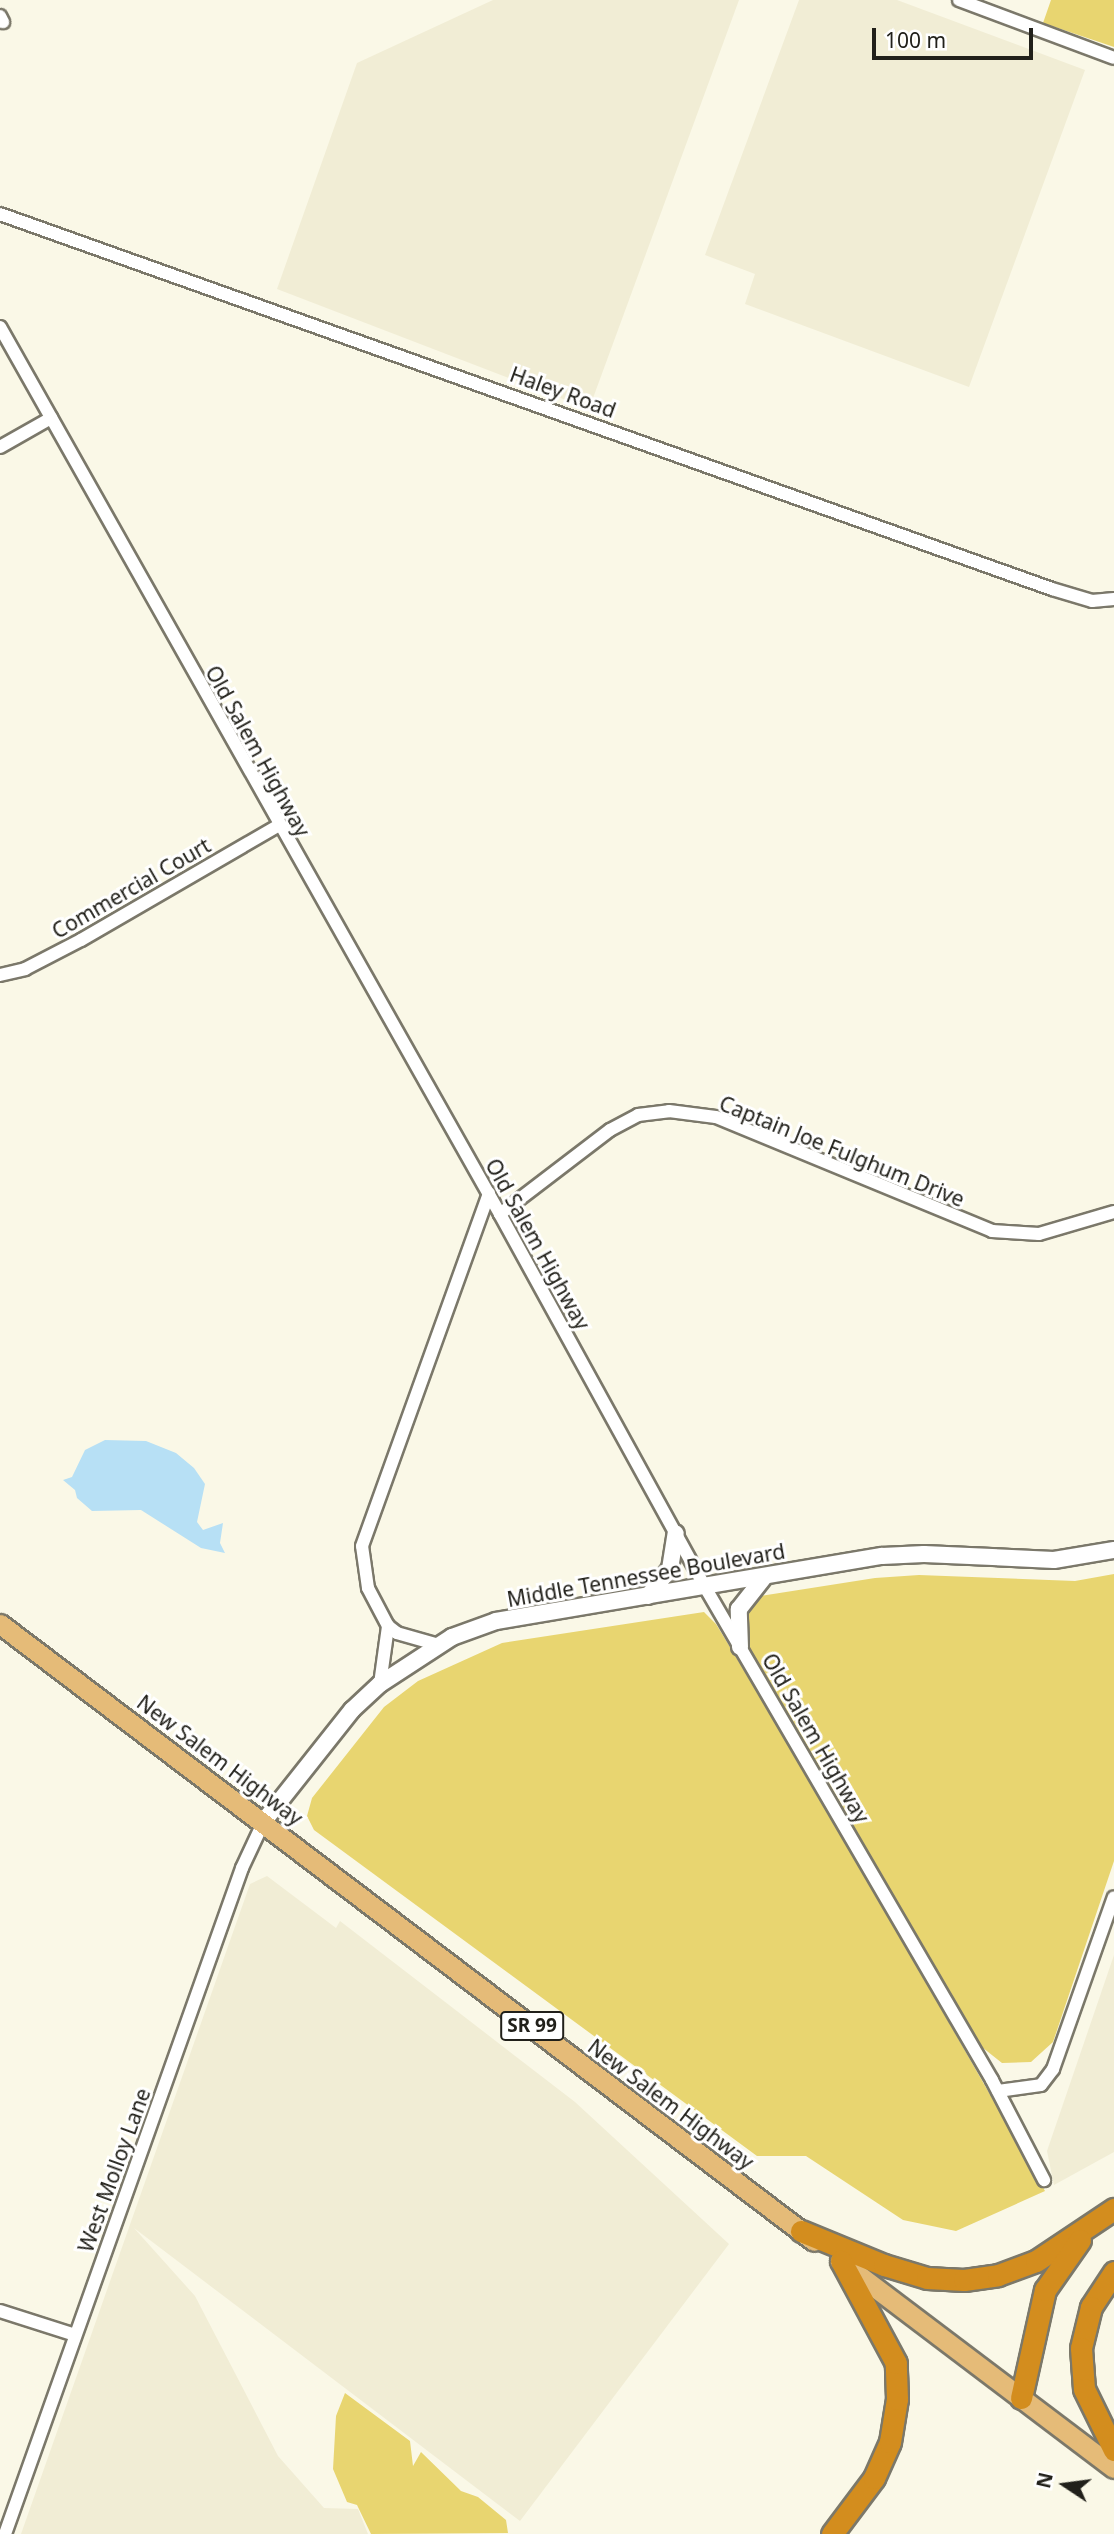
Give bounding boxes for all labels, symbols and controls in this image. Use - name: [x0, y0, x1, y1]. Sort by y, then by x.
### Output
- scale bar: [876, 14, 1037, 58]
- text: 100 m: [885, 26, 946, 54]
- street label: Haley Road: [507, 361, 619, 423]
- street label: Old Salem Highway: [201, 661, 315, 841]
- street label: Commercial Court: [47, 832, 215, 944]
- street label: Captain Joe Fulghum Drive: [716, 1090, 968, 1212]
- street label: Old Salem Highway: [481, 1154, 595, 1334]
- street label: Middle Tennessee Boulevard: [505, 1538, 787, 1612]
- street label: Old Salem Highway: [757, 1649, 875, 1827]
- street label: New Salem Highway: [132, 1689, 308, 1831]
- road number: SR 99: [499, 2010, 565, 2042]
- street label: New Salem Highway: [583, 2033, 759, 2175]
- street label: West Molloy Lane: [73, 2085, 155, 2255]
- north arrow: [1030, 2450, 1100, 2520]
- text: N: [1030, 2470, 1059, 2491]

